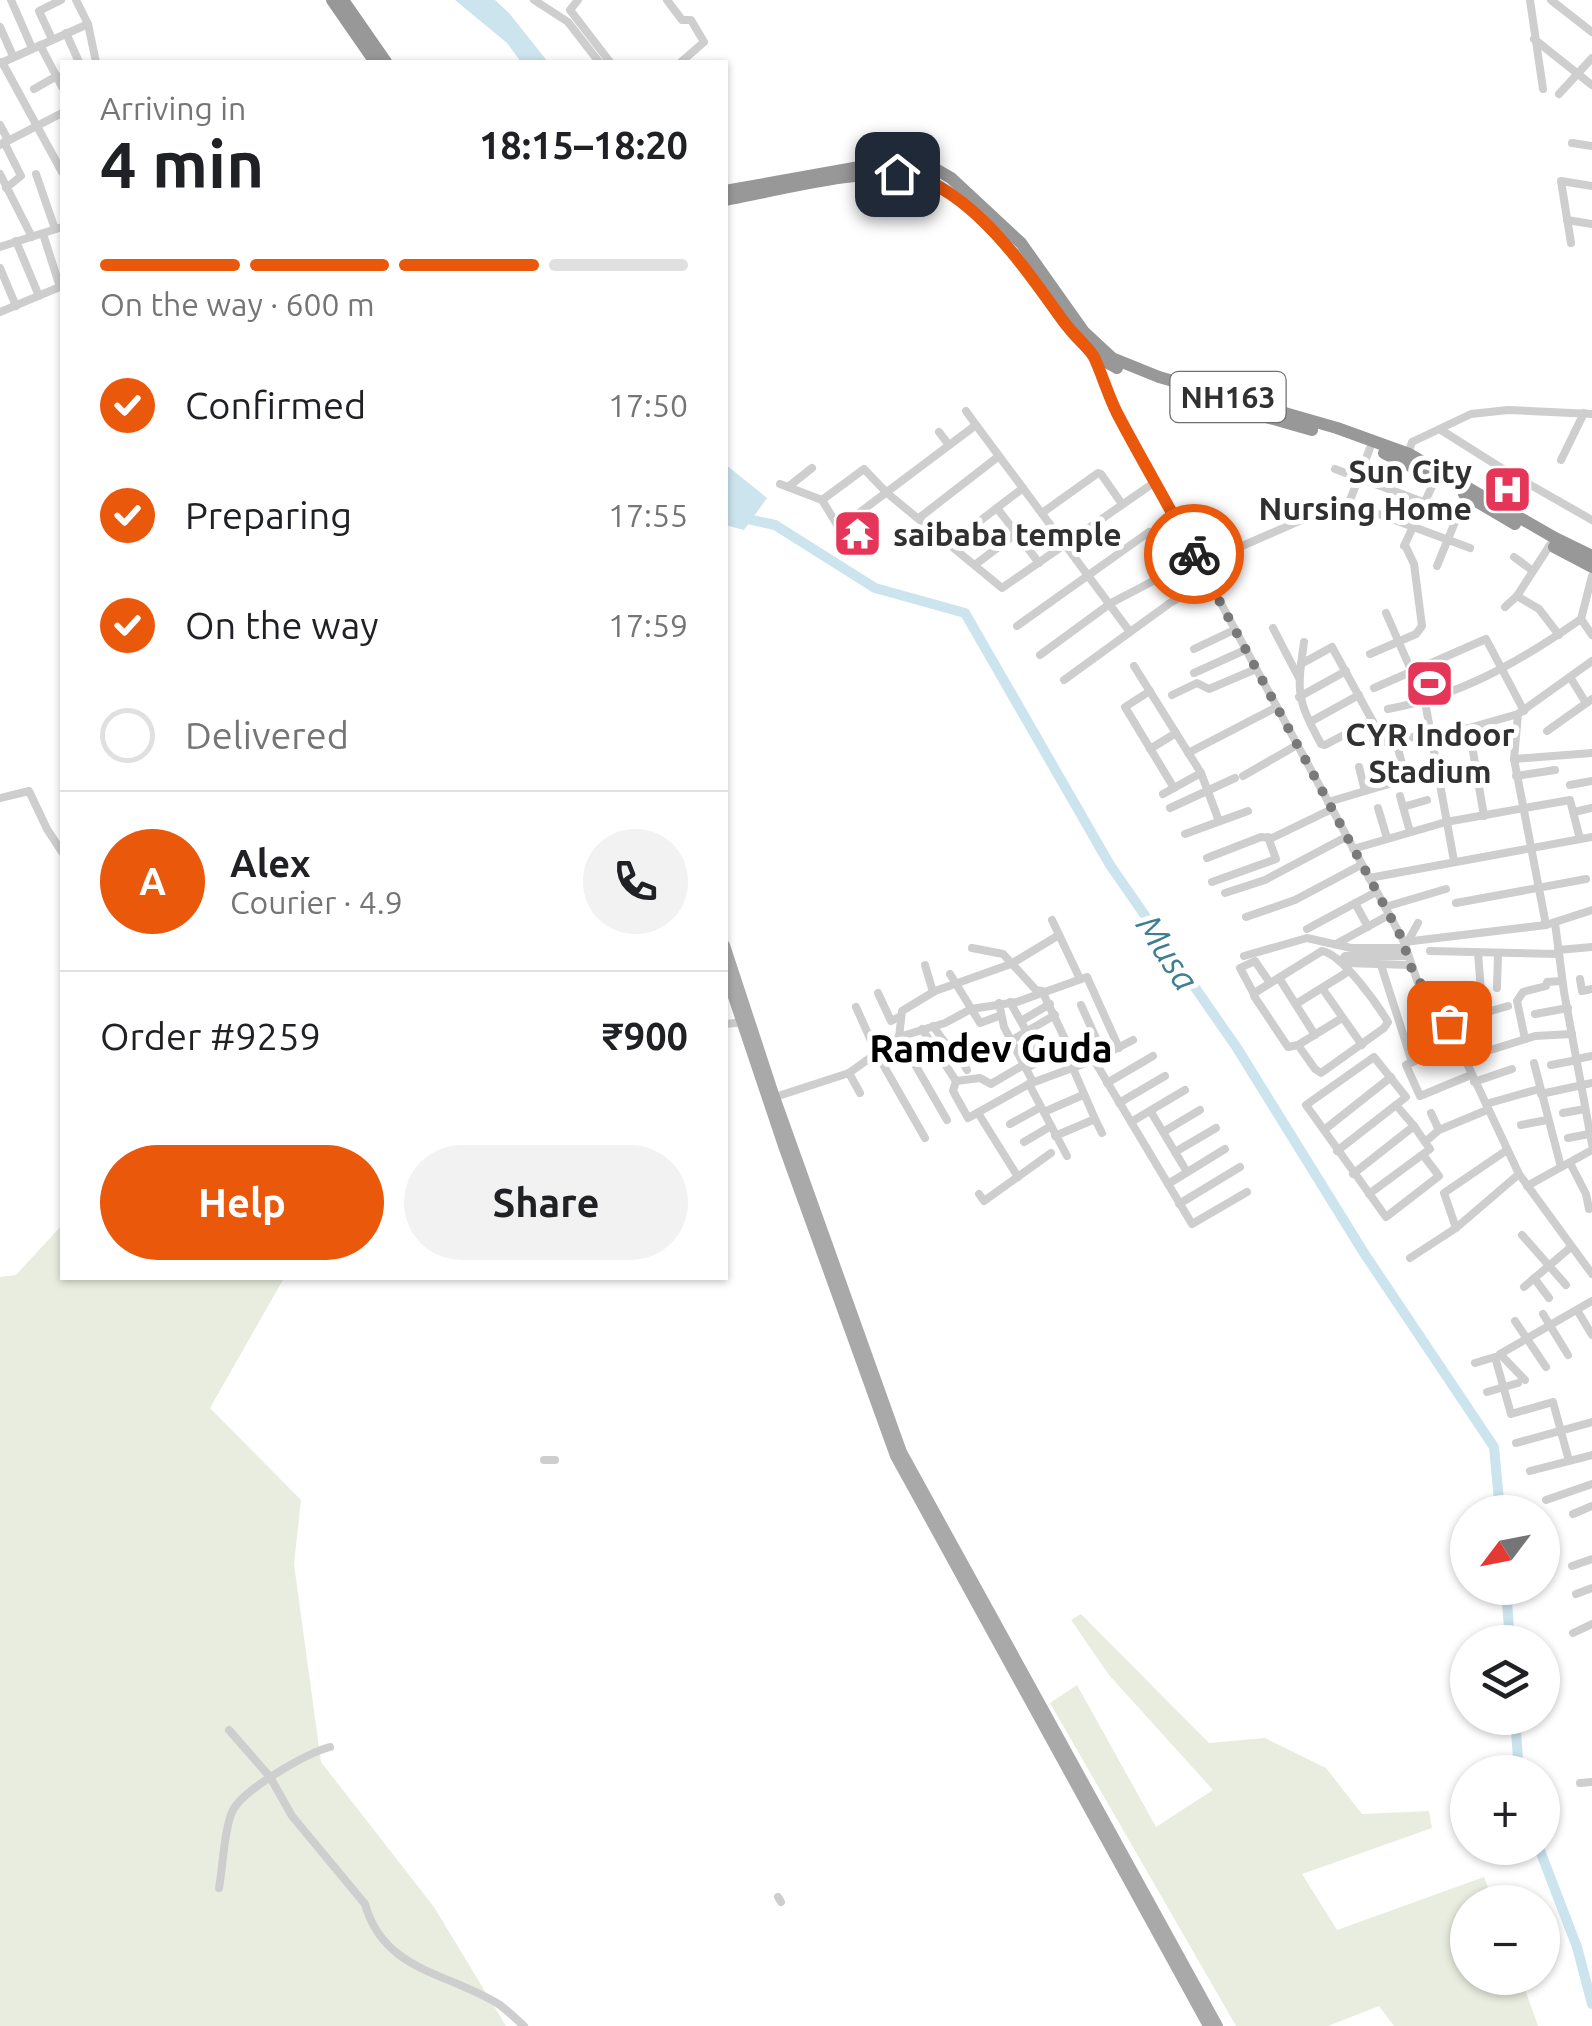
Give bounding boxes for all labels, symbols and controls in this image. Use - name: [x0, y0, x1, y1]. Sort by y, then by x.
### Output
- text: Arriving in: [100, 90, 246, 126]
- text: 18:15–18:20: [479, 124, 688, 166]
- text: 4 min: [100, 127, 264, 200]
- pin: [855, 132, 940, 217]
- icon: home: [870, 147, 925, 202]
- text: On the way · 600 m: [100, 286, 375, 322]
- road number: NH163: [1170, 372, 1286, 422]
- icon: check: [100, 378, 155, 433]
- text: Confirmed: [185, 384, 366, 426]
- text: 17:50: [608, 387, 688, 423]
- place label: Sun City Nursing Home: [1259, 453, 1472, 526]
- hospital icon: Sun City Nursing Home: [1481, 463, 1533, 515]
- icon: check: [100, 488, 155, 543]
- text: Preparing: [185, 494, 352, 536]
- text: 17:55: [608, 497, 688, 533]
- courier: [1144, 504, 1244, 604]
- temple icon: saibaba temple: [832, 508, 884, 560]
- place label: saibaba temple: [893, 516, 1122, 552]
- icon: bike: [1167, 527, 1222, 582]
- icon: check: [100, 598, 155, 653]
- text: On the way: [185, 604, 378, 646]
- text: 17:59: [608, 607, 688, 643]
- sports icon: CYR Indoor Stadium: [1404, 658, 1456, 710]
- text: Delivered: [185, 714, 349, 756]
- place label: CYR Indoor Stadium: [1345, 716, 1515, 789]
- button: phone: [583, 829, 688, 934]
- text: Alex: [230, 842, 311, 884]
- text: A: [139, 860, 166, 902]
- text: Courier · 4.9: [230, 884, 403, 920]
- water label: Musa: [1129, 907, 1207, 997]
- pin: [1407, 981, 1492, 1066]
- icon: bag: [1422, 996, 1477, 1051]
- text: Order #9259: [100, 1015, 321, 1057]
- text: ₹900: [602, 1015, 688, 1057]
- district label: Ramdev Guda: [869, 1027, 1113, 1069]
- button: Help: [100, 1145, 384, 1260]
- button: Share: [404, 1145, 688, 1260]
- north arrow: [1450, 1495, 1560, 1605]
- map controls: [1450, 1495, 1560, 1995]
- button: layers: [1450, 1625, 1560, 1735]
- button: +: [1450, 1755, 1560, 1865]
- button: −: [1450, 1885, 1560, 1995]

